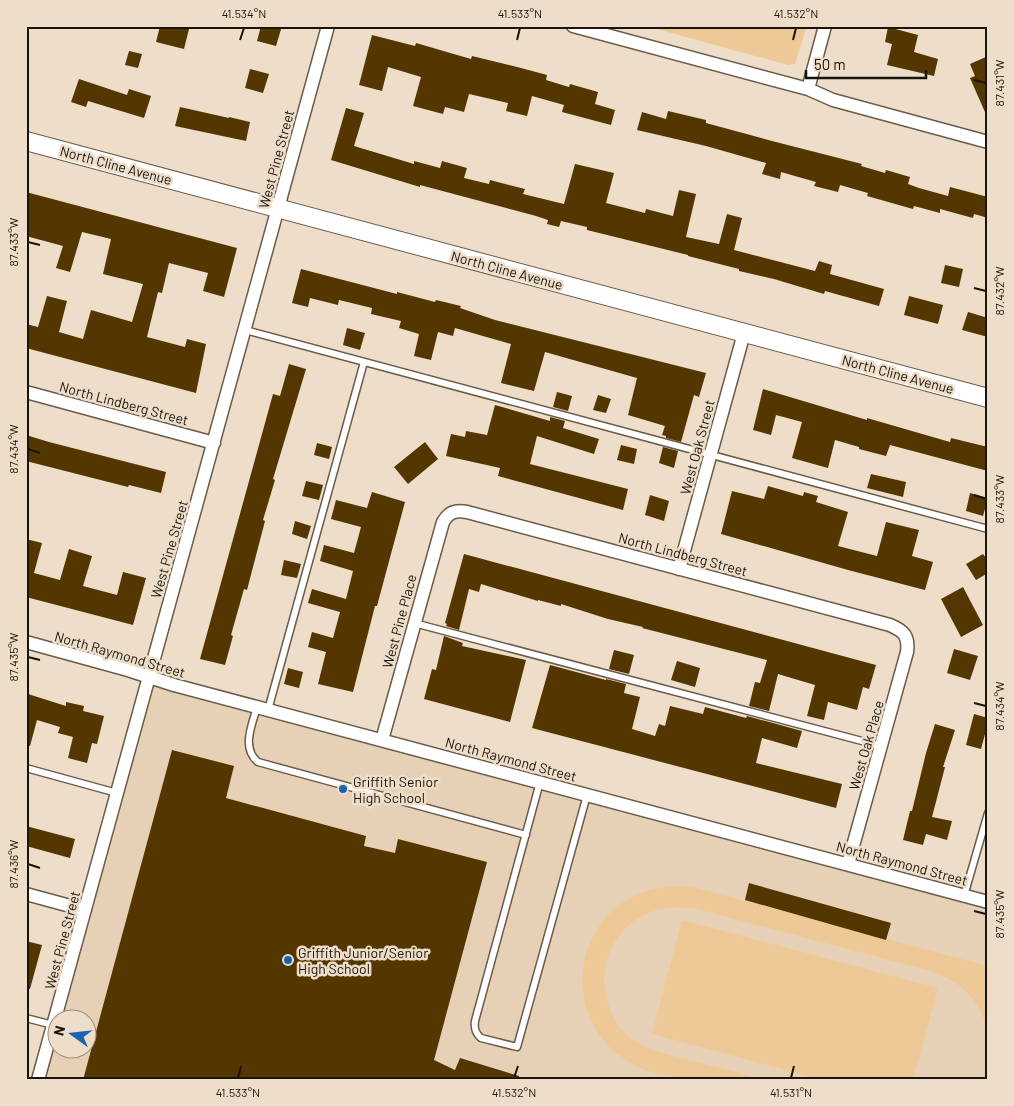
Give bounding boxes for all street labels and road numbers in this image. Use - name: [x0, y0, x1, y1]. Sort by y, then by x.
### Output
- street label: West Pine Street: [255, 108, 297, 210]
- street label: North Cline Avenue: [58, 142, 174, 188]
- street label: North Cline Avenue: [449, 247, 565, 293]
- street label: North Cline Avenue: [840, 351, 956, 397]
- street label: North Lindberg Street: [58, 378, 190, 428]
- street label: West Oak Street: [676, 398, 718, 496]
- street label: West Pine Street: [147, 498, 191, 600]
- street label: North Lindberg Street: [617, 529, 749, 579]
- street label: West Pine Place: [378, 572, 420, 670]
- street label: North Raymond Street: [53, 627, 187, 681]
- street label: West Oak Place: [845, 698, 887, 792]
- street label: North Raymond Street: [444, 733, 578, 785]
- street label: North Raymond Street: [835, 837, 969, 889]
- street label: West Pine Street: [41, 889, 83, 991]

